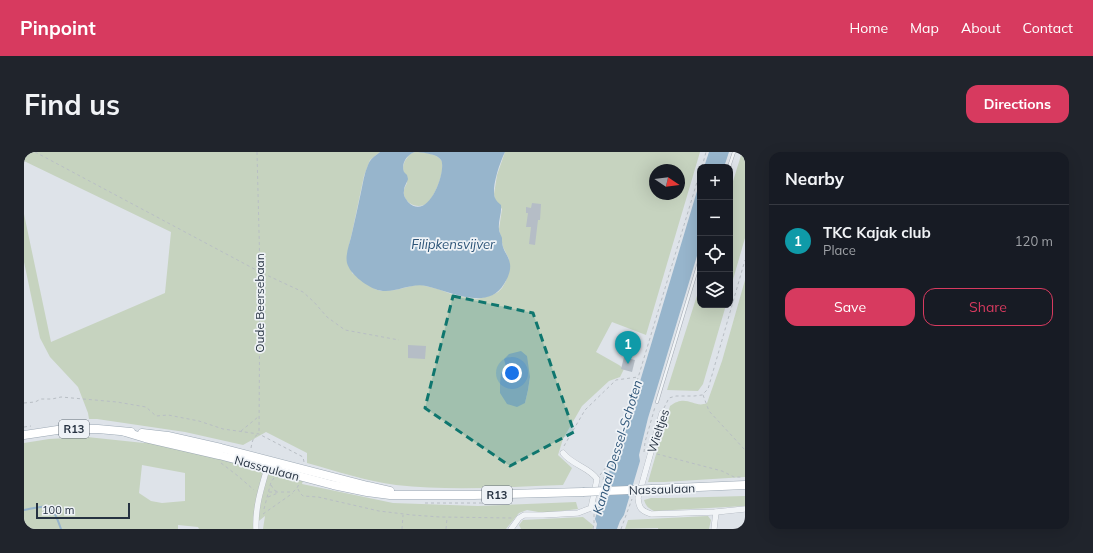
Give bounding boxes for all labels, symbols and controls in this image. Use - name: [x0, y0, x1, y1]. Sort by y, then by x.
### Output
- text: Pinpoint: [20, 16, 96, 40]
- text: Home: [849, 19, 888, 37]
- text: Map: [910, 19, 939, 37]
- text: About: [961, 19, 1001, 37]
- text: Contact: [1023, 19, 1073, 37]
- button: Directions: [966, 85, 1069, 123]
- text: Find us: [24, 87, 120, 122]
- north arrow: [649, 164, 685, 200]
- map controls: [697, 164, 733, 308]
- button: +: [697, 164, 733, 200]
- text: Nearby: [785, 168, 844, 189]
- button: −: [697, 200, 733, 236]
- text: TKC Kajak club: [823, 223, 931, 242]
- text: 1: [794, 233, 802, 249]
- text: 120 m: [1015, 233, 1053, 249]
- water label: Filipkensvijver: [411, 236, 496, 252]
- button: locate: [697, 236, 733, 272]
- text: Place: [823, 242, 856, 258]
- street label: Oude Beersebaan: [252, 253, 267, 353]
- button: layers: [697, 272, 733, 308]
- button: Save: [785, 288, 915, 326]
- button: Share: [923, 288, 1053, 326]
- pin: 1: [615, 331, 641, 364]
- your location: [502, 363, 522, 383]
- water label: Kanaal Dessel-Schoten: [589, 378, 645, 516]
- street label: Wieltjes: [644, 407, 672, 455]
- road number: R13: [59, 420, 89, 438]
- street label: Nassaulaan: [233, 452, 301, 484]
- street label: Nassaulaan: [629, 480, 695, 498]
- road number: R13: [482, 486, 512, 504]
- scale bar: [36, 501, 130, 520]
- text: 100 m: [42, 503, 74, 517]

